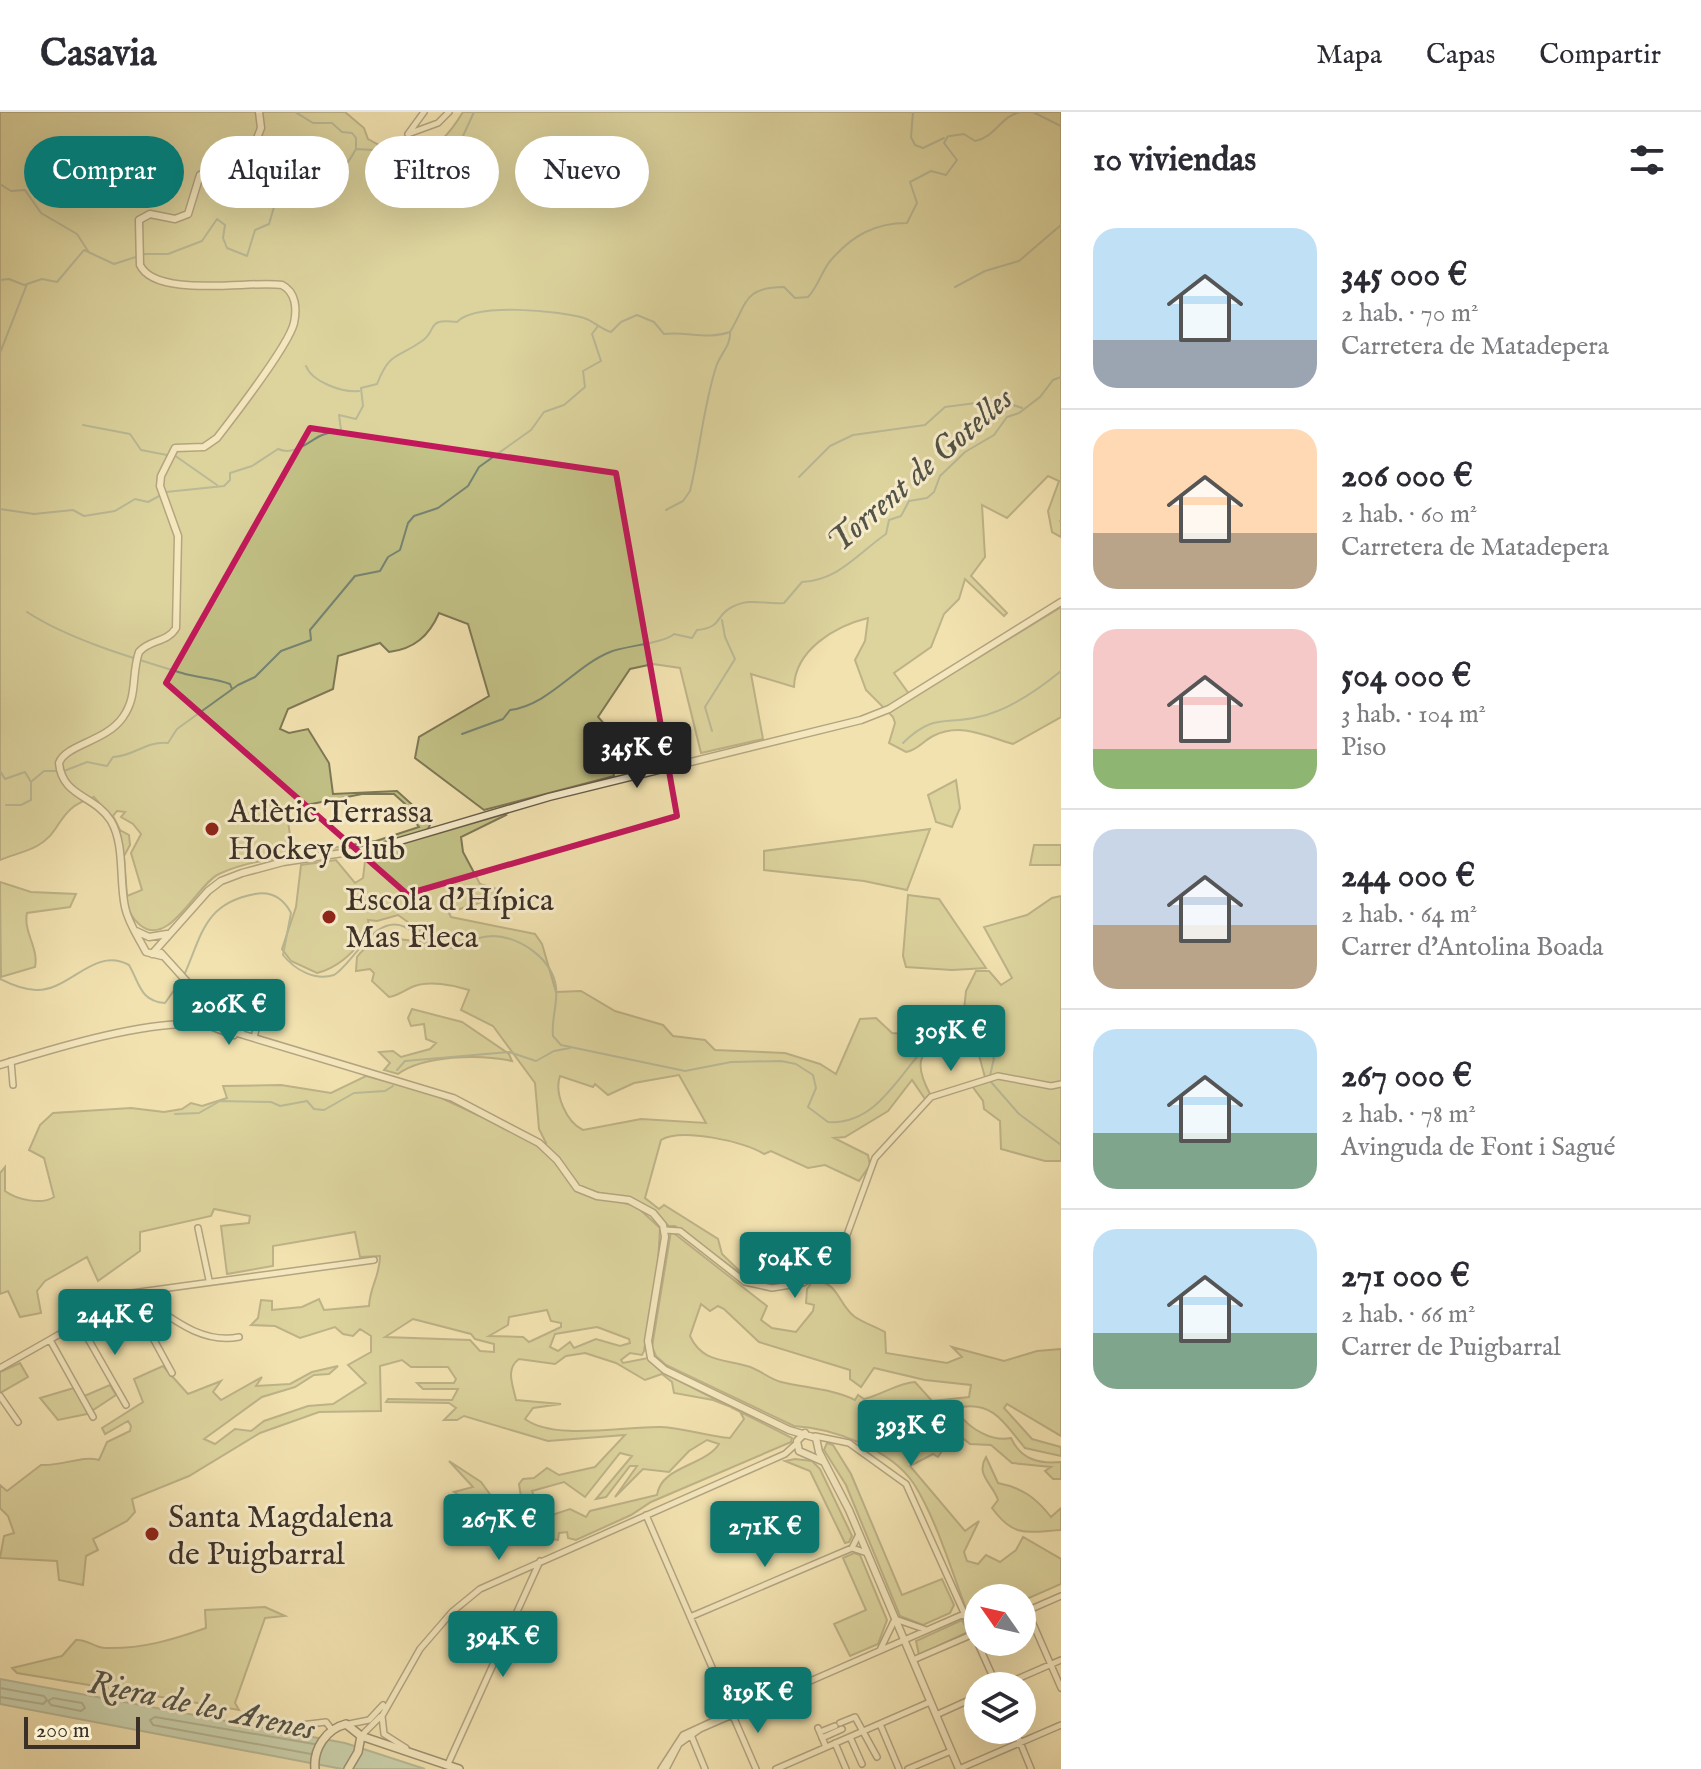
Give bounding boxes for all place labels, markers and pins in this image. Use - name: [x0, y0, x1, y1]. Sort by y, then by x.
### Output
- pin: 345K €: [572, 722, 702, 790]
- place label: Atlètic Terrassa Hockey Club: [227, 793, 433, 871]
- marker: Atlètic Terrassa Hockey Club: [203, 820, 221, 838]
- place label: Escola d'Hípica Mas Fleca: [345, 881, 554, 959]
- marker: Escola d'Hípica Mas Fleca: [320, 908, 338, 926]
- pin: 206K €: [164, 979, 294, 1047]
- pin: 305K €: [886, 1005, 1016, 1073]
- pin: 504K €: [730, 1232, 860, 1300]
- pin: 244K €: [50, 1289, 180, 1357]
- pin: 393K €: [846, 1400, 976, 1468]
- pin: 267K €: [434, 1494, 564, 1562]
- place label: Santa Magdalena de Puigbarral: [168, 1498, 393, 1576]
- pin: 271K €: [700, 1501, 830, 1569]
- marker: Santa Magdalena de Puigbarral: [143, 1525, 161, 1543]
- pin: 394K €: [438, 1611, 568, 1679]
- pin: 819K €: [693, 1667, 823, 1735]

